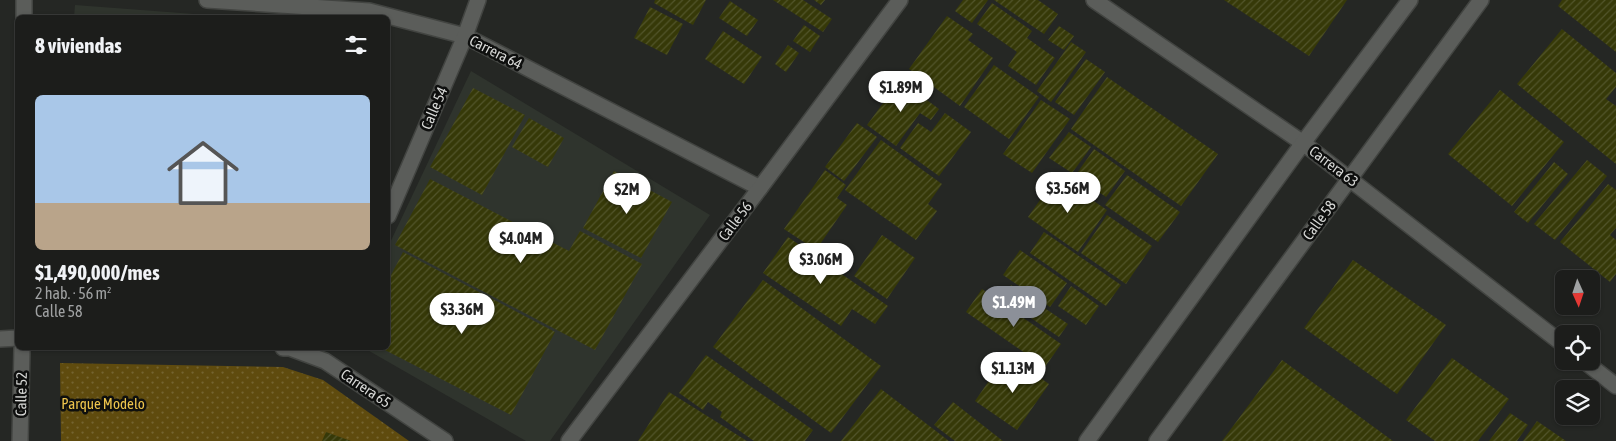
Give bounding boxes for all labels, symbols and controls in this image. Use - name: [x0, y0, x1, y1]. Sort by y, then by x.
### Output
- icon: filters: [342, 31, 370, 59]
- street label: Carrera 64: [467, 32, 525, 72]
- text: 8 viviendas: [35, 33, 122, 57]
- pin: $1.89M: [860, 70, 942, 113]
- text: $1.89M: [880, 78, 922, 96]
- street label: Calle 54: [417, 84, 451, 132]
- icon: home: [158, 128, 248, 218]
- street label: Carrera 63: [1306, 142, 1362, 190]
- pin: $2M: [603, 172, 651, 215]
- pin: $3.56M: [1027, 172, 1109, 214]
- text: $3.56M: [1047, 179, 1089, 197]
- text: $2M: [615, 180, 639, 198]
- street label: Calle 58: [1299, 197, 1339, 243]
- street label: Calle 56: [715, 198, 755, 244]
- pin: $4.04M: [480, 222, 562, 264]
- text: $4.04M: [500, 229, 542, 247]
- pin: $3.06M: [780, 242, 862, 285]
- text: $3.06M: [800, 250, 842, 268]
- text: $1,490,000/mes: [35, 260, 160, 284]
- north arrow: [1555, 270, 1600, 315]
- map controls: [1555, 270, 1600, 425]
- text: 2 hab. · 56 m²: [35, 284, 111, 302]
- pin: $1.49M: [973, 286, 1055, 328]
- pin: $3.36M: [421, 292, 503, 335]
- text: $1.49M: [993, 293, 1035, 311]
- text: $3.36M: [441, 300, 483, 318]
- text: Calle 58: [35, 302, 82, 320]
- button: locate: [1555, 325, 1600, 370]
- pin: $1.13M: [972, 352, 1054, 394]
- text: $1.13M: [992, 359, 1034, 377]
- street label: Carrera 65: [338, 365, 394, 411]
- street label: Calle 52: [12, 372, 30, 416]
- button: layers: [1555, 380, 1600, 425]
- park label: Parque Modelo: [61, 395, 145, 412]

